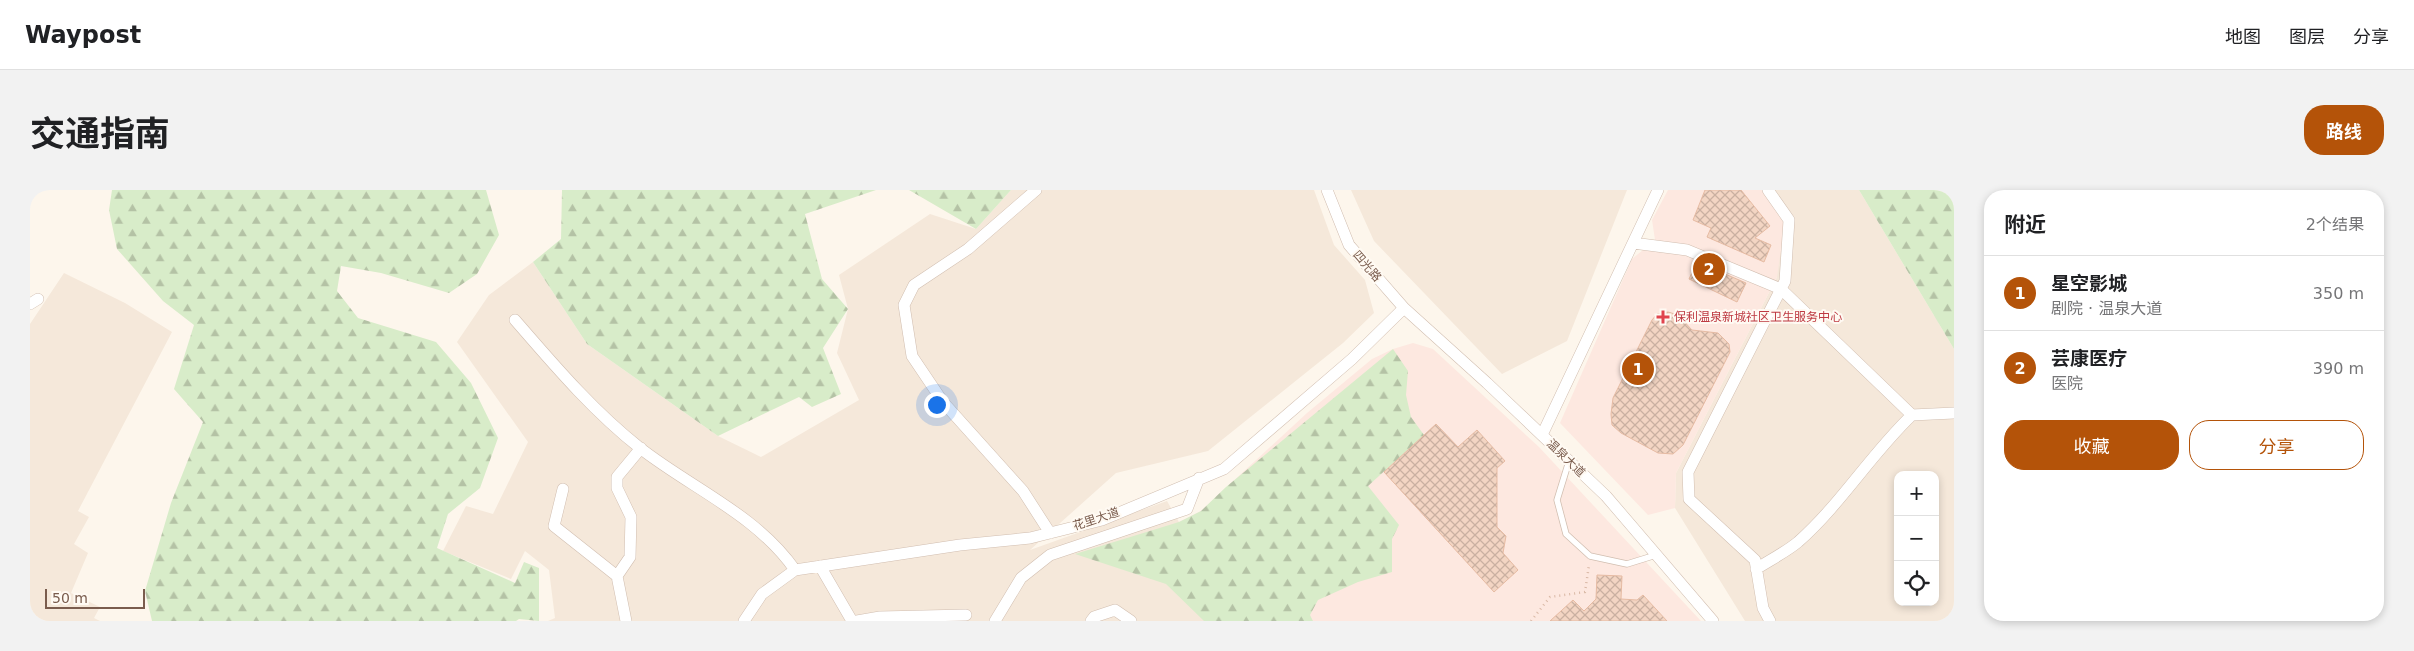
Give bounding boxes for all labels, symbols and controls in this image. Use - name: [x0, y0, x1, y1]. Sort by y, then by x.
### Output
- text: Waypost: [25, 21, 141, 49]
- text: 地图: [2225, 26, 2261, 47]
- text: 图层: [2289, 26, 2325, 47]
- text: 分享: [2353, 26, 2389, 47]
- button: 路线: [2304, 105, 2384, 155]
- text: 交通指南: [30, 114, 170, 154]
- text: 附近: [2004, 213, 2046, 237]
- text: 2个结果: [2306, 215, 2364, 234]
- street label: 四光路: [1350, 248, 1384, 284]
- pin: 2: [1693, 250, 1725, 288]
- text: 星空影城: [2051, 272, 2127, 294]
- text: 1: [2014, 284, 2026, 303]
- text: 350 m: [2313, 284, 2364, 303]
- text: 剧院 · 温泉大道: [2051, 299, 2162, 318]
- marker: 保利温泉新城社区卫生服务中心: [1656, 310, 1670, 324]
- place label: 保利温泉新城社区卫生服务中心: [1674, 310, 1842, 324]
- text: 芸康医疗: [2051, 347, 2127, 369]
- pin: 1: [1622, 350, 1654, 388]
- text: 2: [2014, 359, 2026, 378]
- text: 390 m: [2313, 359, 2364, 378]
- text: 医院: [2051, 374, 2083, 393]
- your location: [924, 392, 950, 418]
- button: 收藏: [2004, 420, 2179, 470]
- button: 分享: [2189, 420, 2364, 470]
- street label: 温泉大道: [1544, 436, 1588, 480]
- map controls: [1894, 471, 1939, 606]
- button: +: [1894, 471, 1939, 516]
- street label: 花里大道: [1071, 505, 1121, 533]
- button: −: [1894, 516, 1939, 561]
- button: locate: [1894, 561, 1939, 606]
- scale bar: [45, 586, 145, 609]
- text: 50 m: [52, 590, 88, 606]

